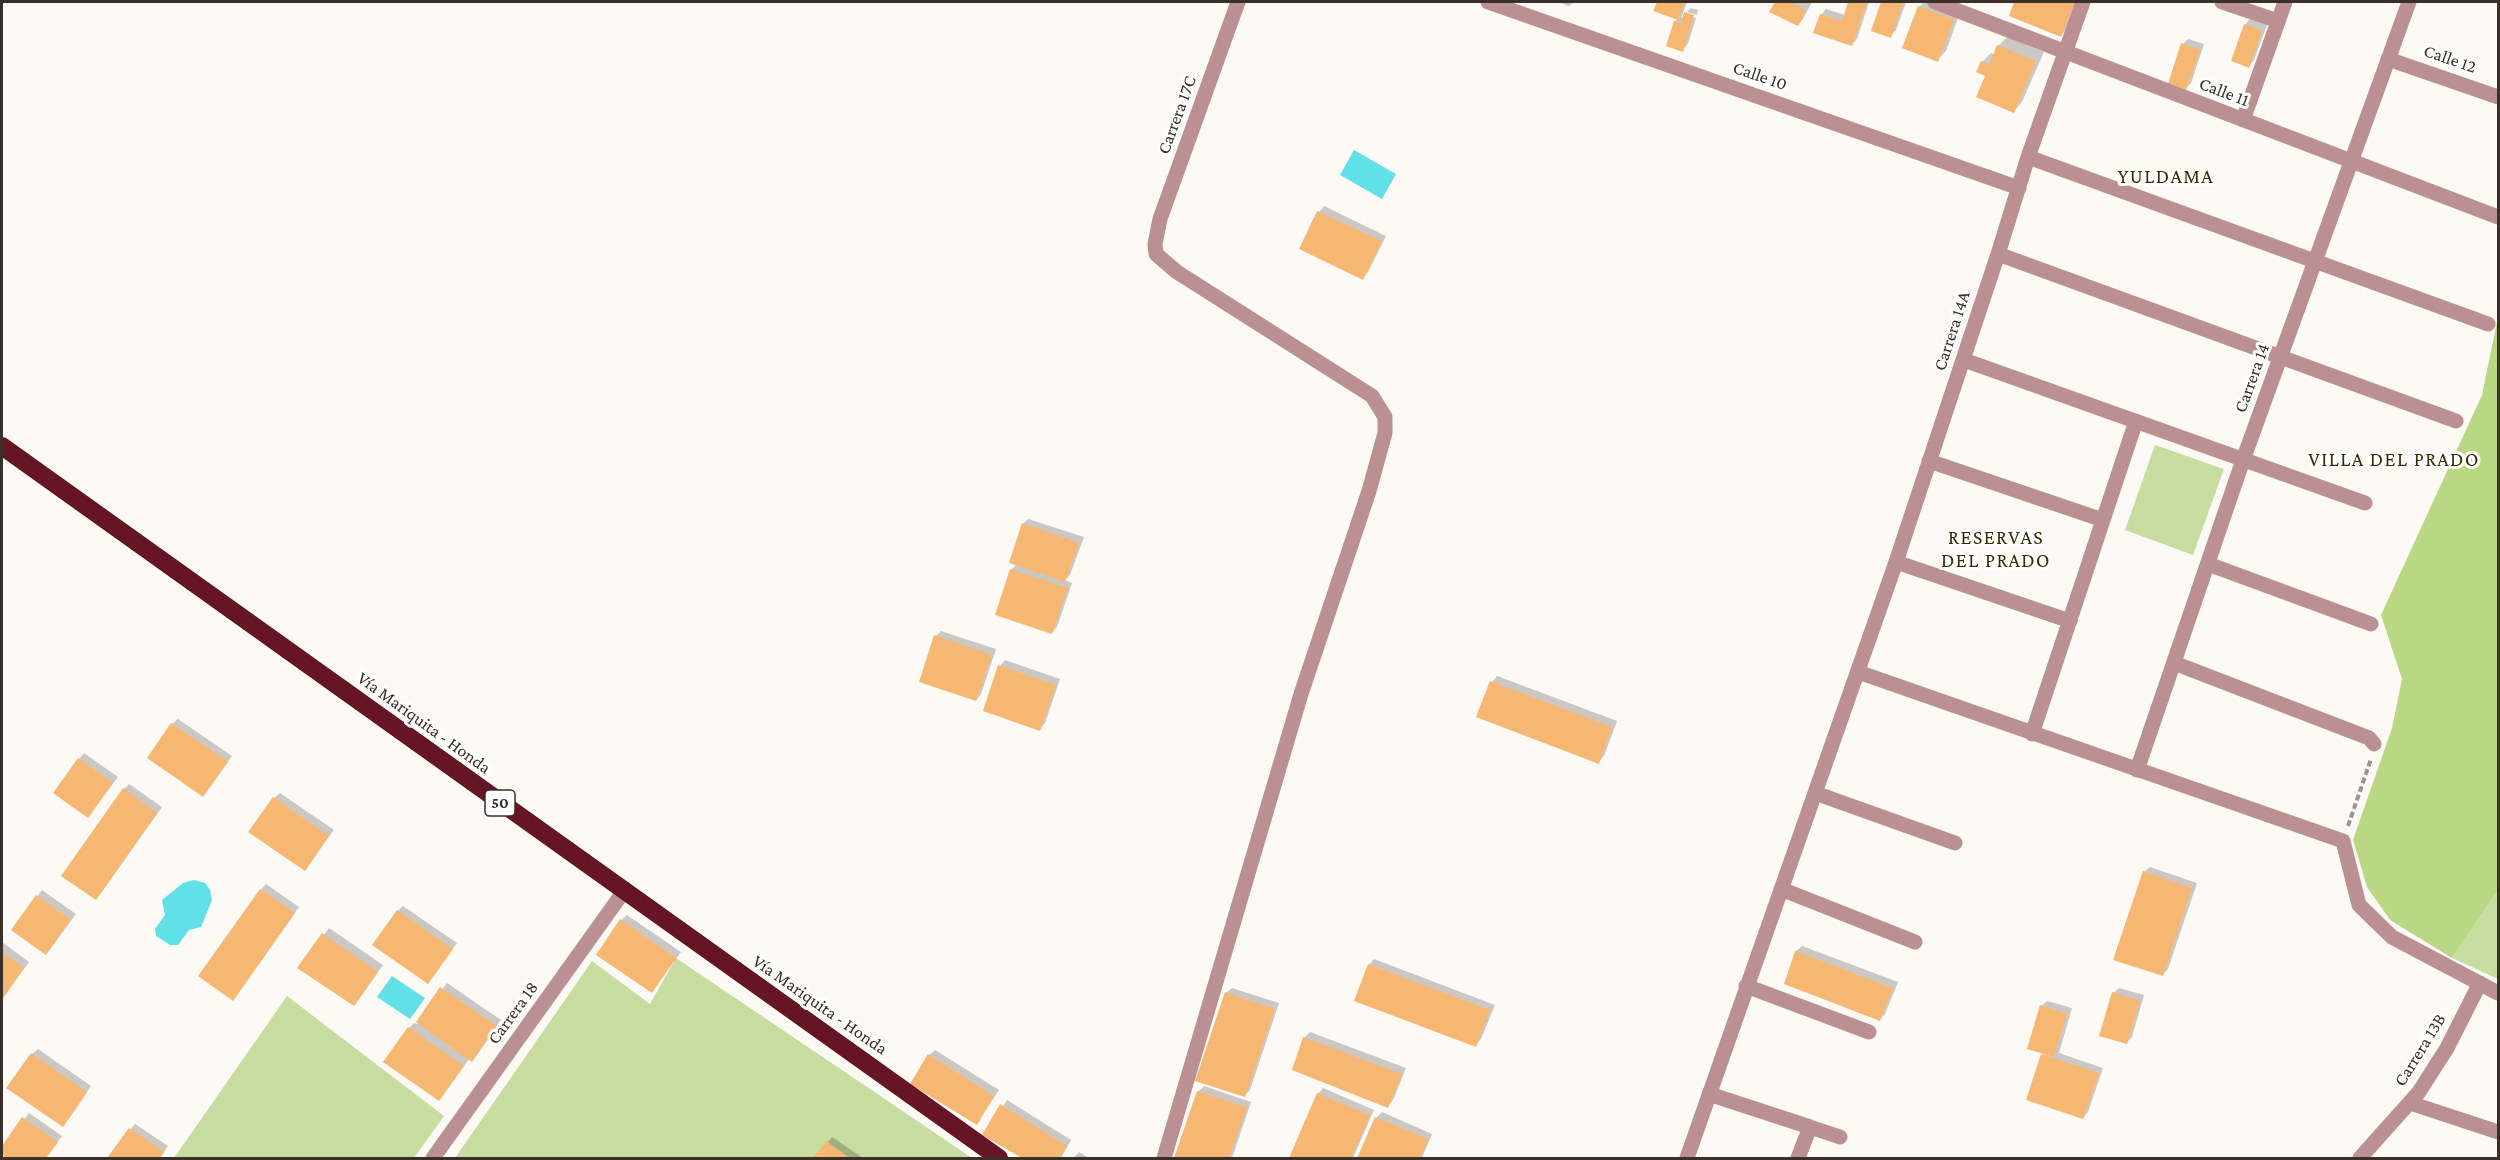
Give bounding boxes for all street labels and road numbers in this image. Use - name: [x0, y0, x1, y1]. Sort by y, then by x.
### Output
- street label: Calle 12: [2421, 40, 2479, 78]
- street label: Calle 10: [1730, 57, 1790, 95]
- street label: Carrera 17C: [1153, 73, 1201, 157]
- street label: Calle 11: [2196, 73, 2252, 111]
- street label: Carrera 14A: [1929, 289, 1975, 373]
- street label: Carrera 14: [2230, 340, 2274, 416]
- street label: Vía Mariquita - Honda: [353, 667, 495, 779]
- road number: 50: [485, 790, 515, 816]
- street label: Vía Mariquita - Honda: [748, 950, 892, 1060]
- street label: Carrera 18: [483, 977, 543, 1049]
- street label: Carrera 13B: [2389, 1010, 2451, 1090]

